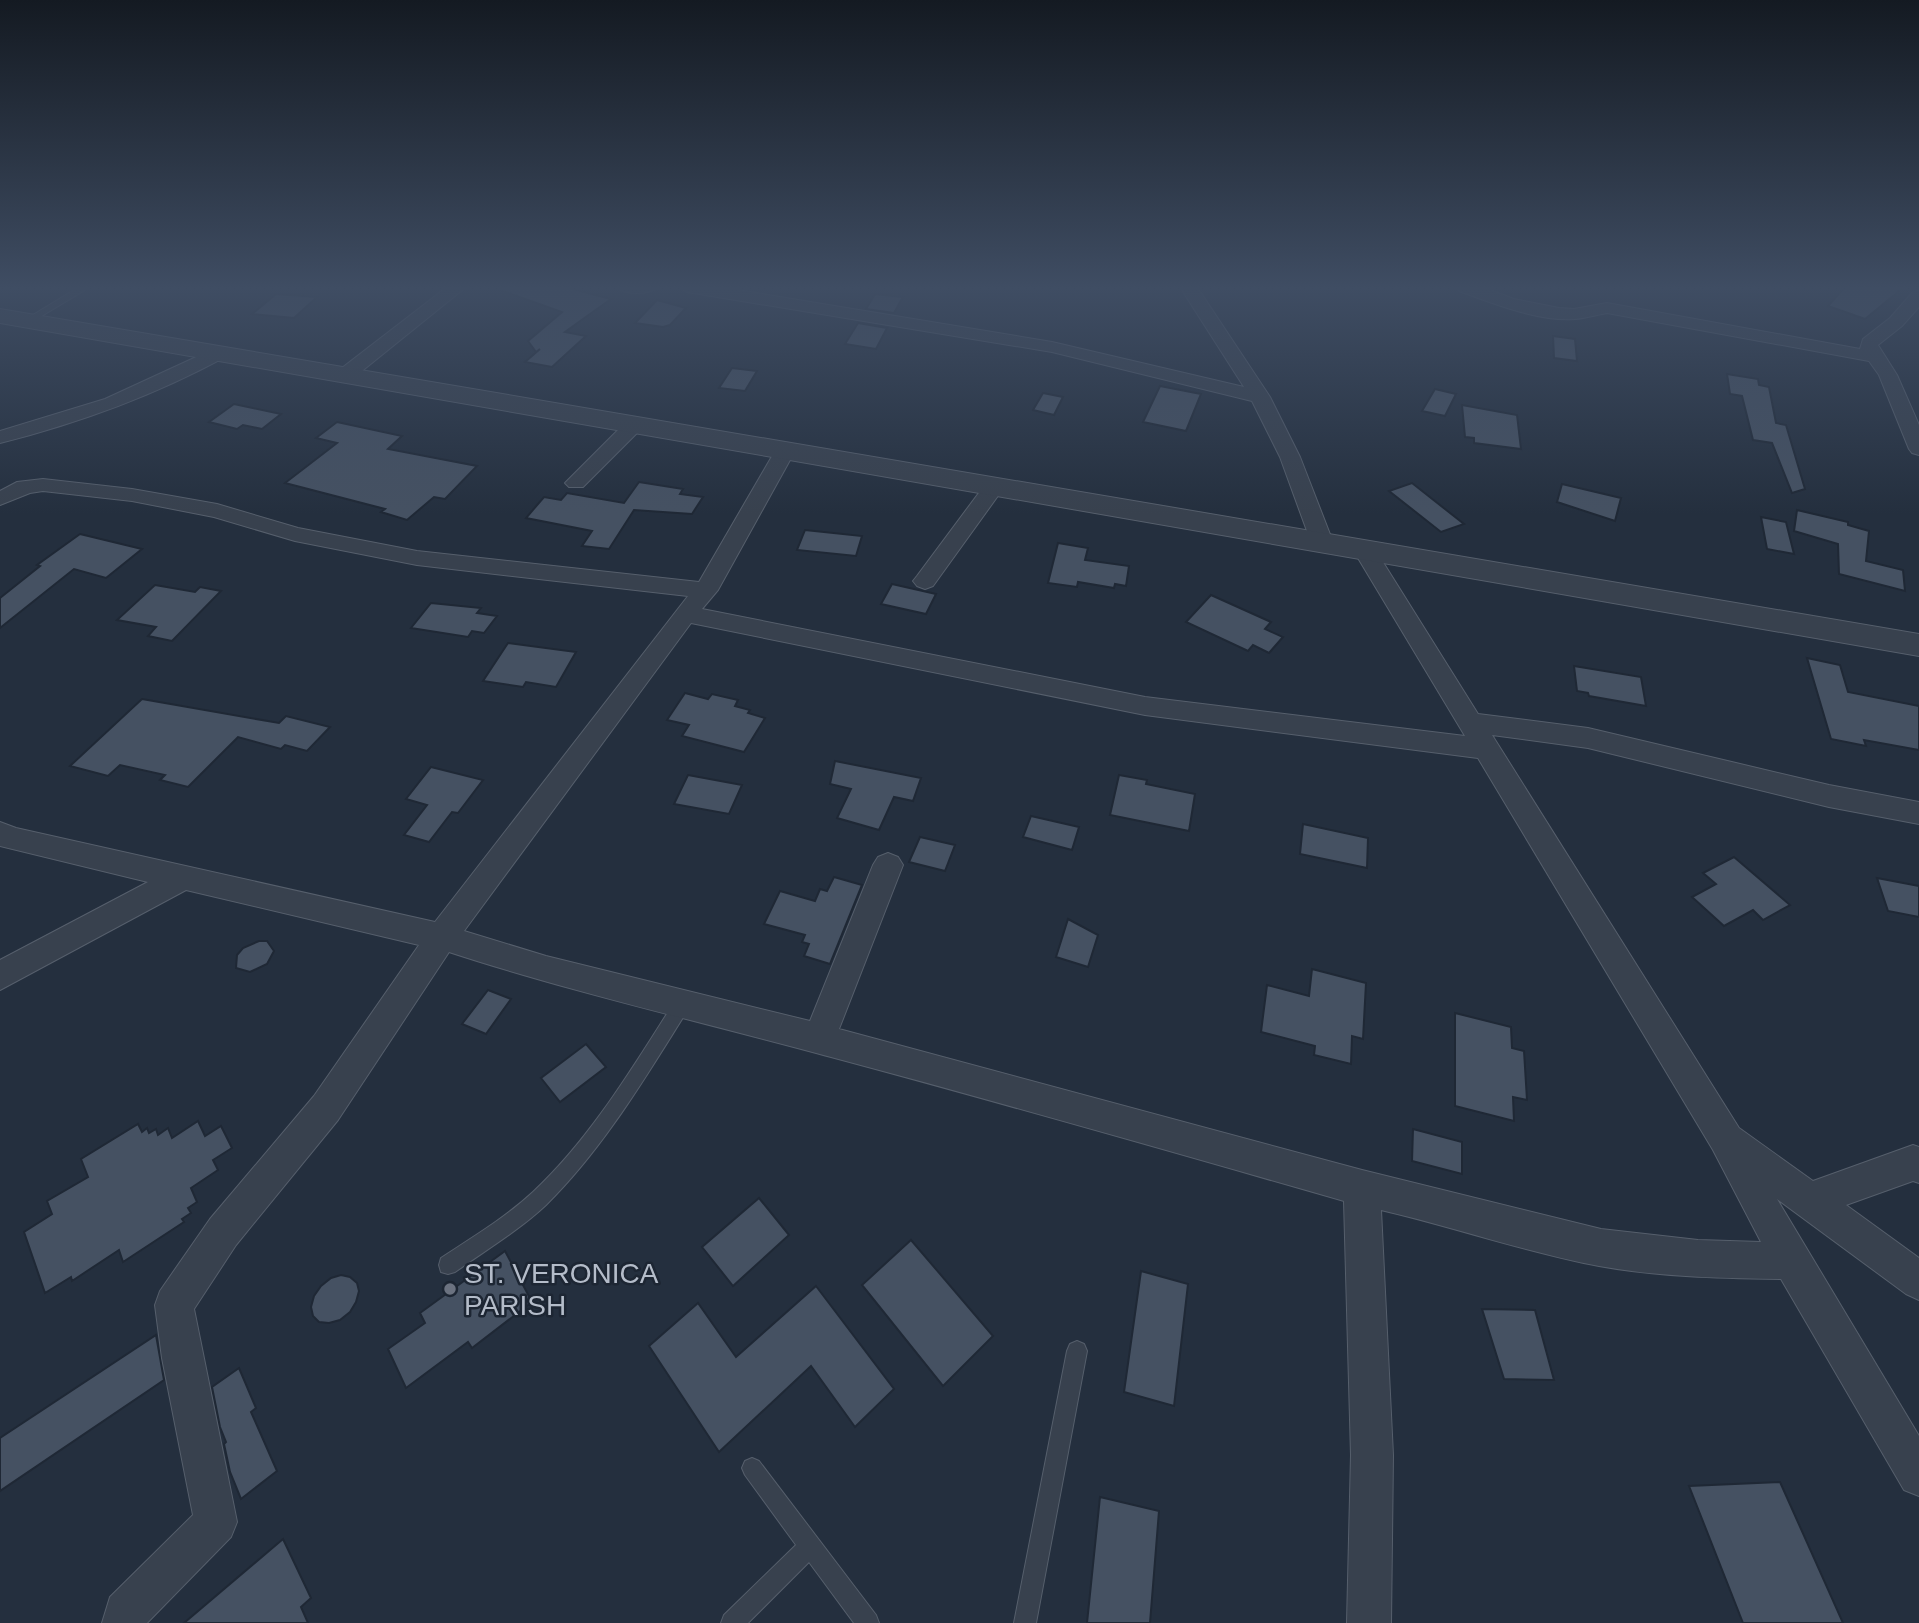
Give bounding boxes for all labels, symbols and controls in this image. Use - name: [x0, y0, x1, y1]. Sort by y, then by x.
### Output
- place label: ST. VERONICA PARISH: [464, 1258, 659, 1321]
- marker: ST. VERONICA PARISH: [442, 1281, 458, 1297]

